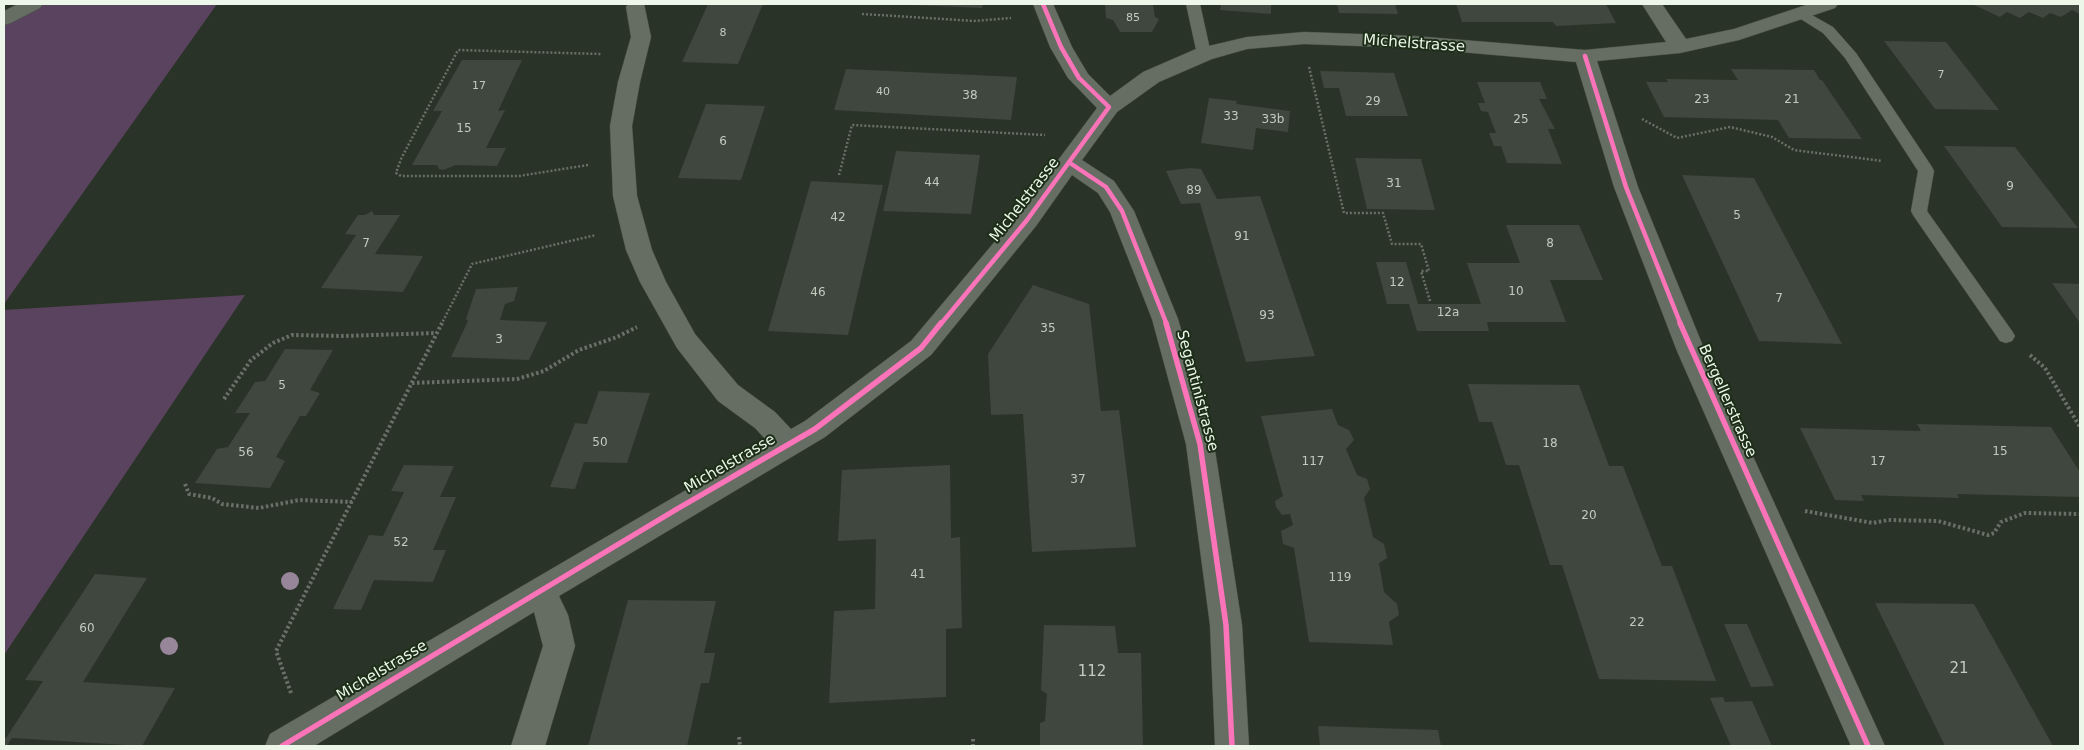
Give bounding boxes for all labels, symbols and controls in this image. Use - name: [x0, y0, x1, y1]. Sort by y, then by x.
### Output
- house number: 85: [1126, 11, 1140, 25]
- house number: 8: [720, 26, 726, 40]
- street label: Michelstrasse: [1362, 31, 1466, 57]
- house number: 7: [1938, 68, 1944, 82]
- house number: 17: [472, 79, 486, 93]
- house number: 40: [876, 85, 890, 99]
- house number: 38: [962, 89, 978, 103]
- house number: 23: [1694, 93, 1710, 107]
- house number: 21: [1784, 93, 1800, 107]
- house number: 29: [1365, 95, 1381, 109]
- house number: 33: [1223, 110, 1239, 124]
- house number: 33b: [1262, 113, 1284, 127]
- house number: 25: [1513, 113, 1529, 127]
- house number: 15: [456, 122, 472, 136]
- house number: 6: [719, 135, 727, 149]
- street label: Michelstrasse: [986, 154, 1064, 246]
- house number: 44: [924, 176, 940, 190]
- house number: 31: [1386, 177, 1402, 191]
- house number: 9: [2006, 180, 2014, 194]
- house number: 89: [1186, 184, 1202, 198]
- house number: 5: [1733, 209, 1741, 223]
- house number: 42: [830, 211, 846, 225]
- house number: 91: [1234, 230, 1250, 244]
- house number: 7: [362, 237, 370, 251]
- house number: 8: [1546, 237, 1554, 251]
- house number: 12: [1389, 276, 1405, 290]
- house number: 10: [1508, 285, 1524, 299]
- house number: 46: [810, 286, 826, 300]
- house number: 7: [1775, 292, 1783, 306]
- house number: 12a: [1437, 306, 1459, 320]
- house number: 93: [1259, 309, 1275, 323]
- house number: 35: [1040, 322, 1056, 336]
- street label: Segantinistrasse: [1172, 328, 1222, 454]
- house number: 3: [495, 333, 503, 347]
- street label: Bergellerstrasse: [1694, 342, 1760, 460]
- house number: 5: [278, 379, 286, 393]
- street label: Michelstrasse: [681, 431, 779, 497]
- house number: 50: [592, 436, 608, 450]
- house number: 18: [1542, 437, 1558, 451]
- house number: 15: [1992, 445, 2008, 459]
- house number: 56: [238, 446, 254, 460]
- house number: 117: [1302, 455, 1324, 469]
- house number: 17: [1870, 455, 1886, 469]
- house number: 37: [1070, 473, 1086, 487]
- house number: 20: [1581, 509, 1597, 523]
- house number: 52: [393, 536, 409, 550]
- house number: 41: [910, 568, 926, 582]
- house number: 119: [1329, 571, 1351, 585]
- house number: 22: [1629, 616, 1645, 630]
- house number: 60: [79, 622, 95, 636]
- street label: Michelstrasse: [334, 637, 430, 705]
- house number: 21: [1949, 660, 1969, 678]
- house number: 112: [1078, 663, 1106, 681]

